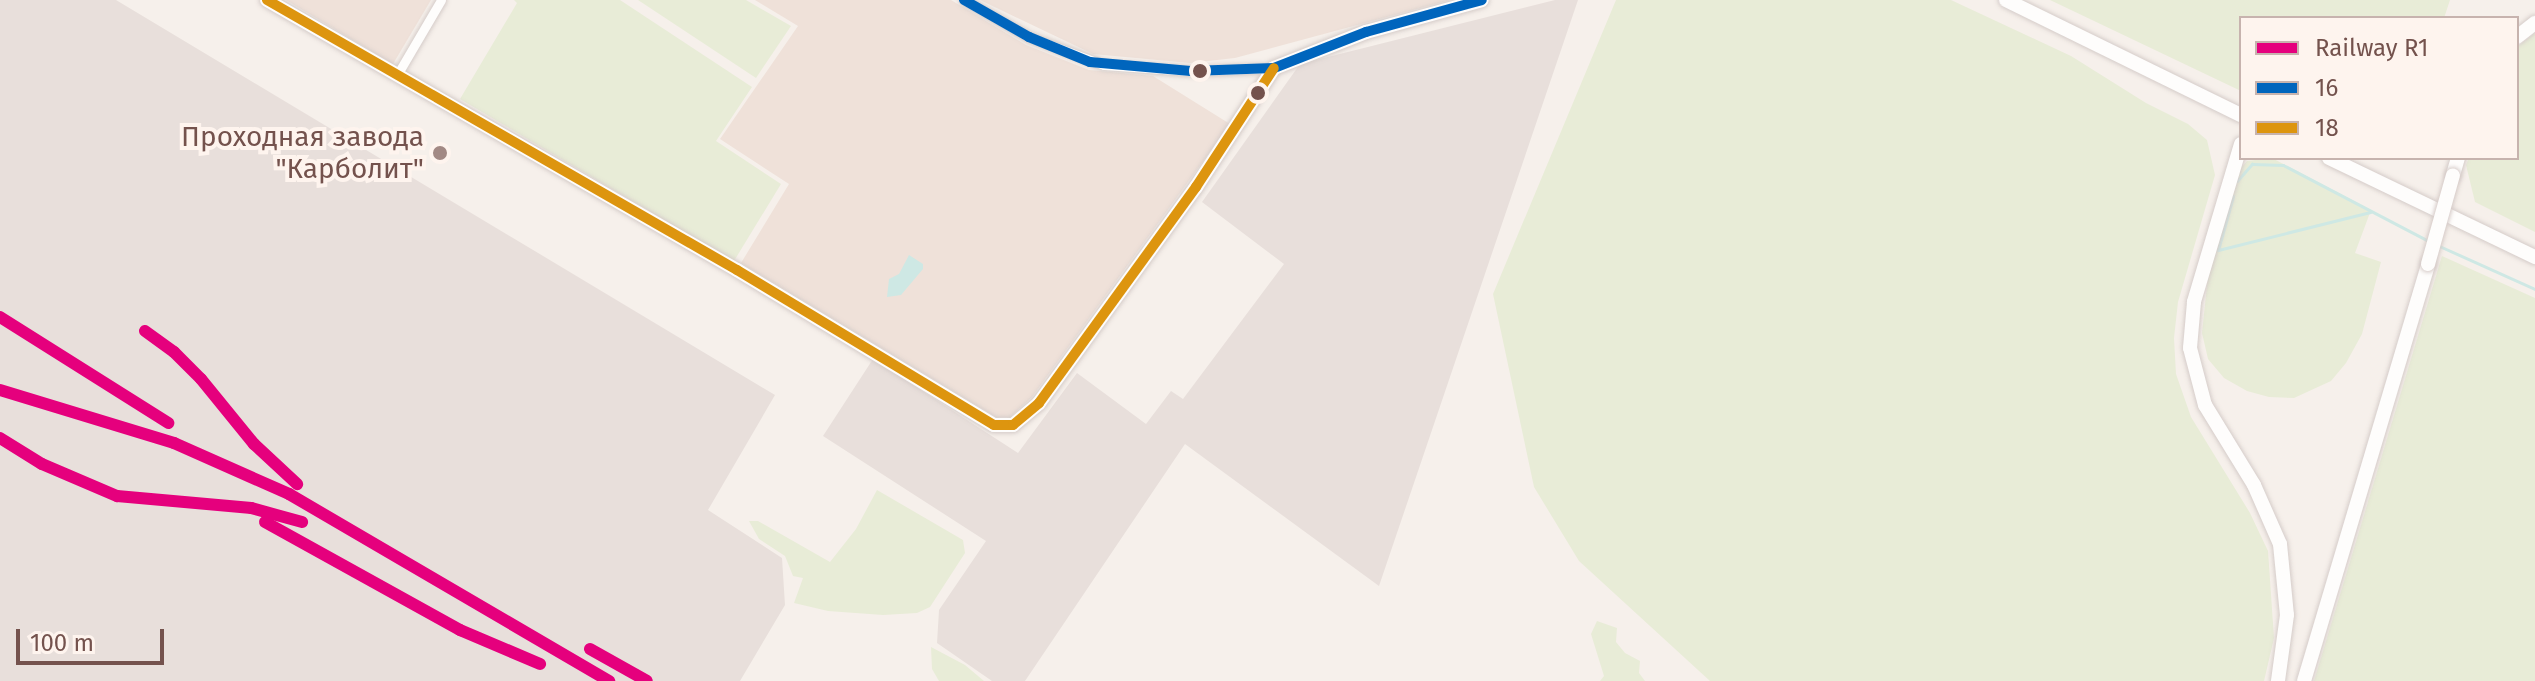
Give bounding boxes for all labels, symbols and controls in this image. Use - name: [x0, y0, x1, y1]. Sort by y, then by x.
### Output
- legend: [2239, 16, 2519, 160]
- text: Railway R1: [2315, 34, 2429, 62]
- unlabelled marker: [1192, 63, 1208, 79]
- text: 16: [2315, 74, 2338, 102]
- unlabelled marker: [1250, 85, 1266, 101]
- text: 18: [2315, 114, 2339, 142]
- place label: Проходная завода "Карболит": [181, 120, 424, 186]
- marker: Проходная завода "Карболит": [431, 144, 449, 162]
- scale bar: [20, 613, 168, 663]
- text: 100 m: [30, 629, 94, 657]

